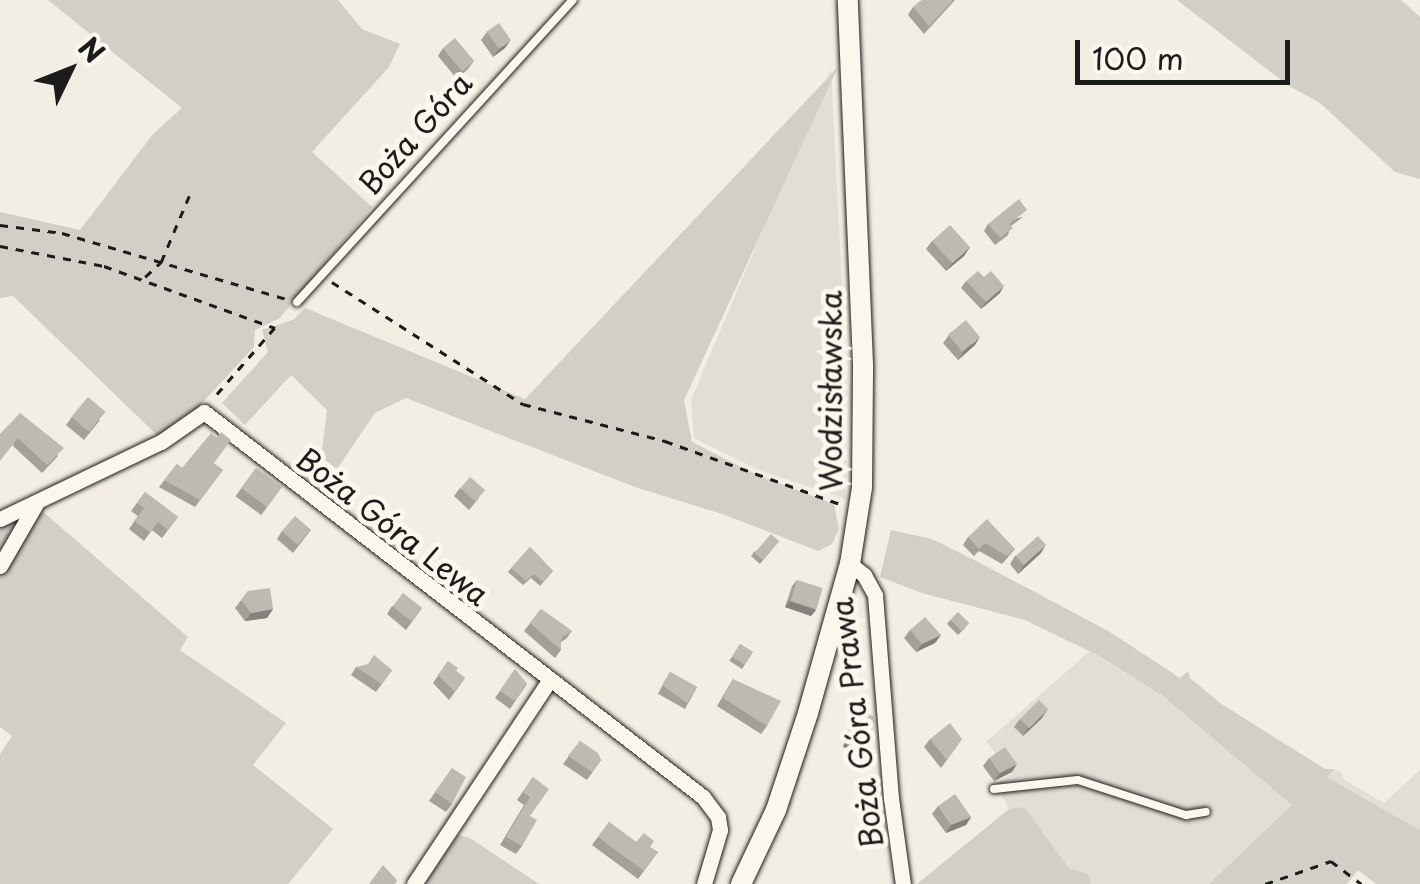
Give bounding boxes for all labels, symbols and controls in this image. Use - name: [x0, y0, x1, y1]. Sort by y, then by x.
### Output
- north arrow: [20, 20, 120, 120]
- scale bar: [1080, 20, 1295, 82]
- text: N: [69, 26, 116, 72]
- text: 100 m: [1092, 35, 1184, 80]
- street label: Boża Góra: [351, 64, 479, 202]
- street label: Wodzisławska: [812, 291, 848, 491]
- street label: Boża Góra Lewa: [289, 439, 497, 613]
- street label: Boża Góra Prawa: [823, 595, 889, 851]

